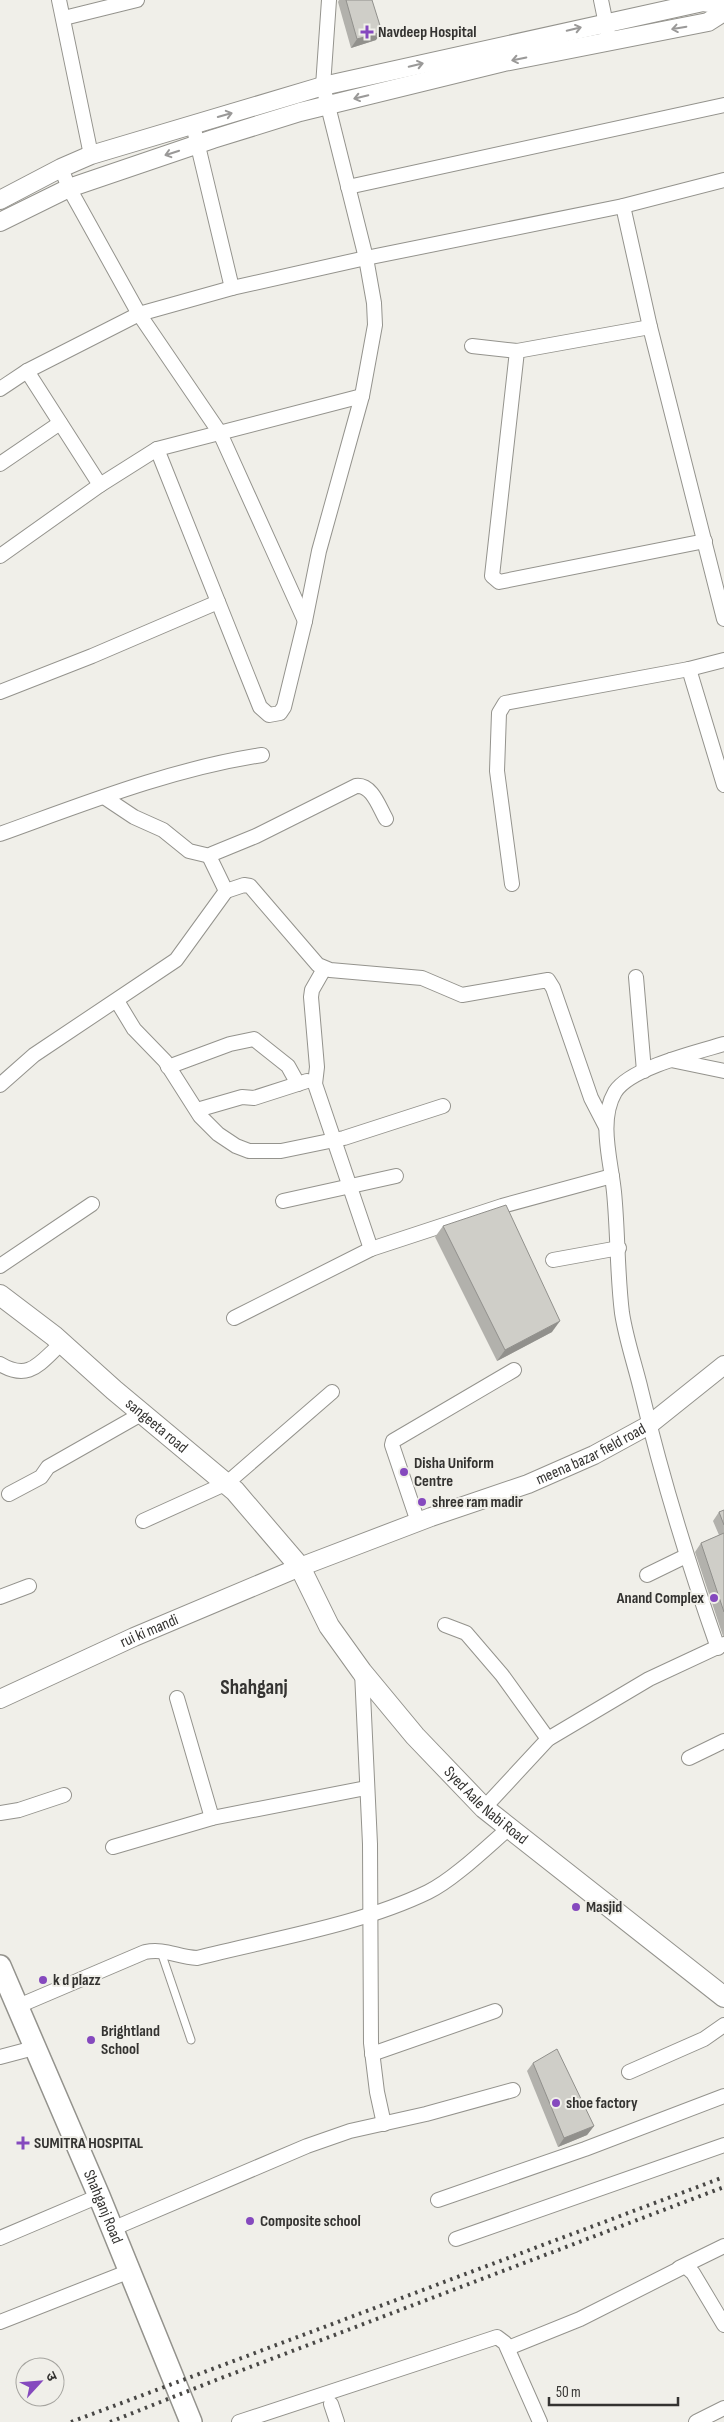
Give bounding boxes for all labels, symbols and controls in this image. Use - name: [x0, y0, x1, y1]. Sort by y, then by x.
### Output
- place label: Navdeep Hospital: [378, 23, 477, 42]
- one-way arrow: [671, 23, 687, 33]
- one-way arrow: [566, 24, 582, 33]
- marker: Navdeep Hospital: [360, 25, 374, 39]
- one-way arrow: [512, 55, 528, 64]
- one-way arrow: [407, 60, 423, 69]
- one-way arrow: [354, 93, 370, 102]
- one-way arrow: [217, 110, 233, 120]
- one-way arrow: [165, 149, 181, 158]
- street label: sangeeta road: [122, 1394, 192, 1457]
- street label: meena bazar field road: [533, 1419, 649, 1489]
- place label: Disha Uniform Centre: [414, 1454, 494, 1491]
- marker: Disha Uniform Centre: [398, 1466, 410, 1478]
- place label: shree ram madir: [432, 1493, 523, 1512]
- marker: shree ram madir: [416, 1496, 428, 1508]
- place label: Anand Complex: [616, 1589, 704, 1608]
- marker: Anand Complex: [708, 1592, 720, 1604]
- street label: rui ki mandi: [117, 1610, 181, 1652]
- district label: Shahganj: [220, 1675, 288, 1700]
- street label: Syed Aale Nabi Road: [440, 1763, 532, 1848]
- place label: Masjid: [586, 1898, 622, 1917]
- marker: Masjid: [570, 1901, 582, 1913]
- place label: k d plazz: [53, 1971, 101, 1990]
- marker: k d plazz: [37, 1974, 49, 1986]
- place label: Brightland School: [101, 2022, 160, 2059]
- marker: Brightland School: [85, 2034, 97, 2046]
- place label: shoe factory: [566, 2094, 638, 2113]
- marker: shoe factory: [550, 2097, 562, 2109]
- place label: SUMITRA HOSPITAL: [34, 2134, 144, 2153]
- marker: SUMITRA HOSPITAL: [16, 2136, 30, 2150]
- street label: Shahganj Road: [79, 2167, 127, 2246]
- place label: Composite school: [260, 2212, 361, 2231]
- marker: Composite school: [244, 2215, 256, 2227]
- north arrow: [15, 2357, 65, 2407]
- text: उ: [42, 2369, 61, 2385]
- scale bar: [549, 2374, 678, 2406]
- text: 50 m: [556, 2383, 581, 2402]

